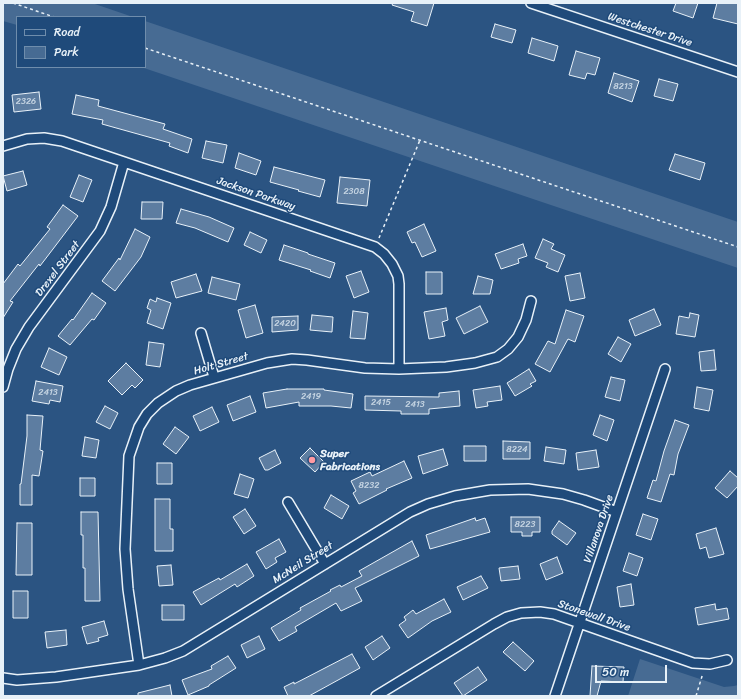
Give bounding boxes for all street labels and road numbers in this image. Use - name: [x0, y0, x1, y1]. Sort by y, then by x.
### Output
- street label: Westchester Drive: [606, 10, 694, 50]
- street label: Jackson Parkway: [215, 174, 297, 214]
- street label: Drexel Street: [33, 239, 83, 299]
- street label: Holt Street: [192, 350, 250, 378]
- street label: Villanova Drive: [581, 493, 617, 565]
- street label: McNeil Street: [270, 539, 336, 587]
- street label: Stonewall Drive: [556, 597, 632, 635]

